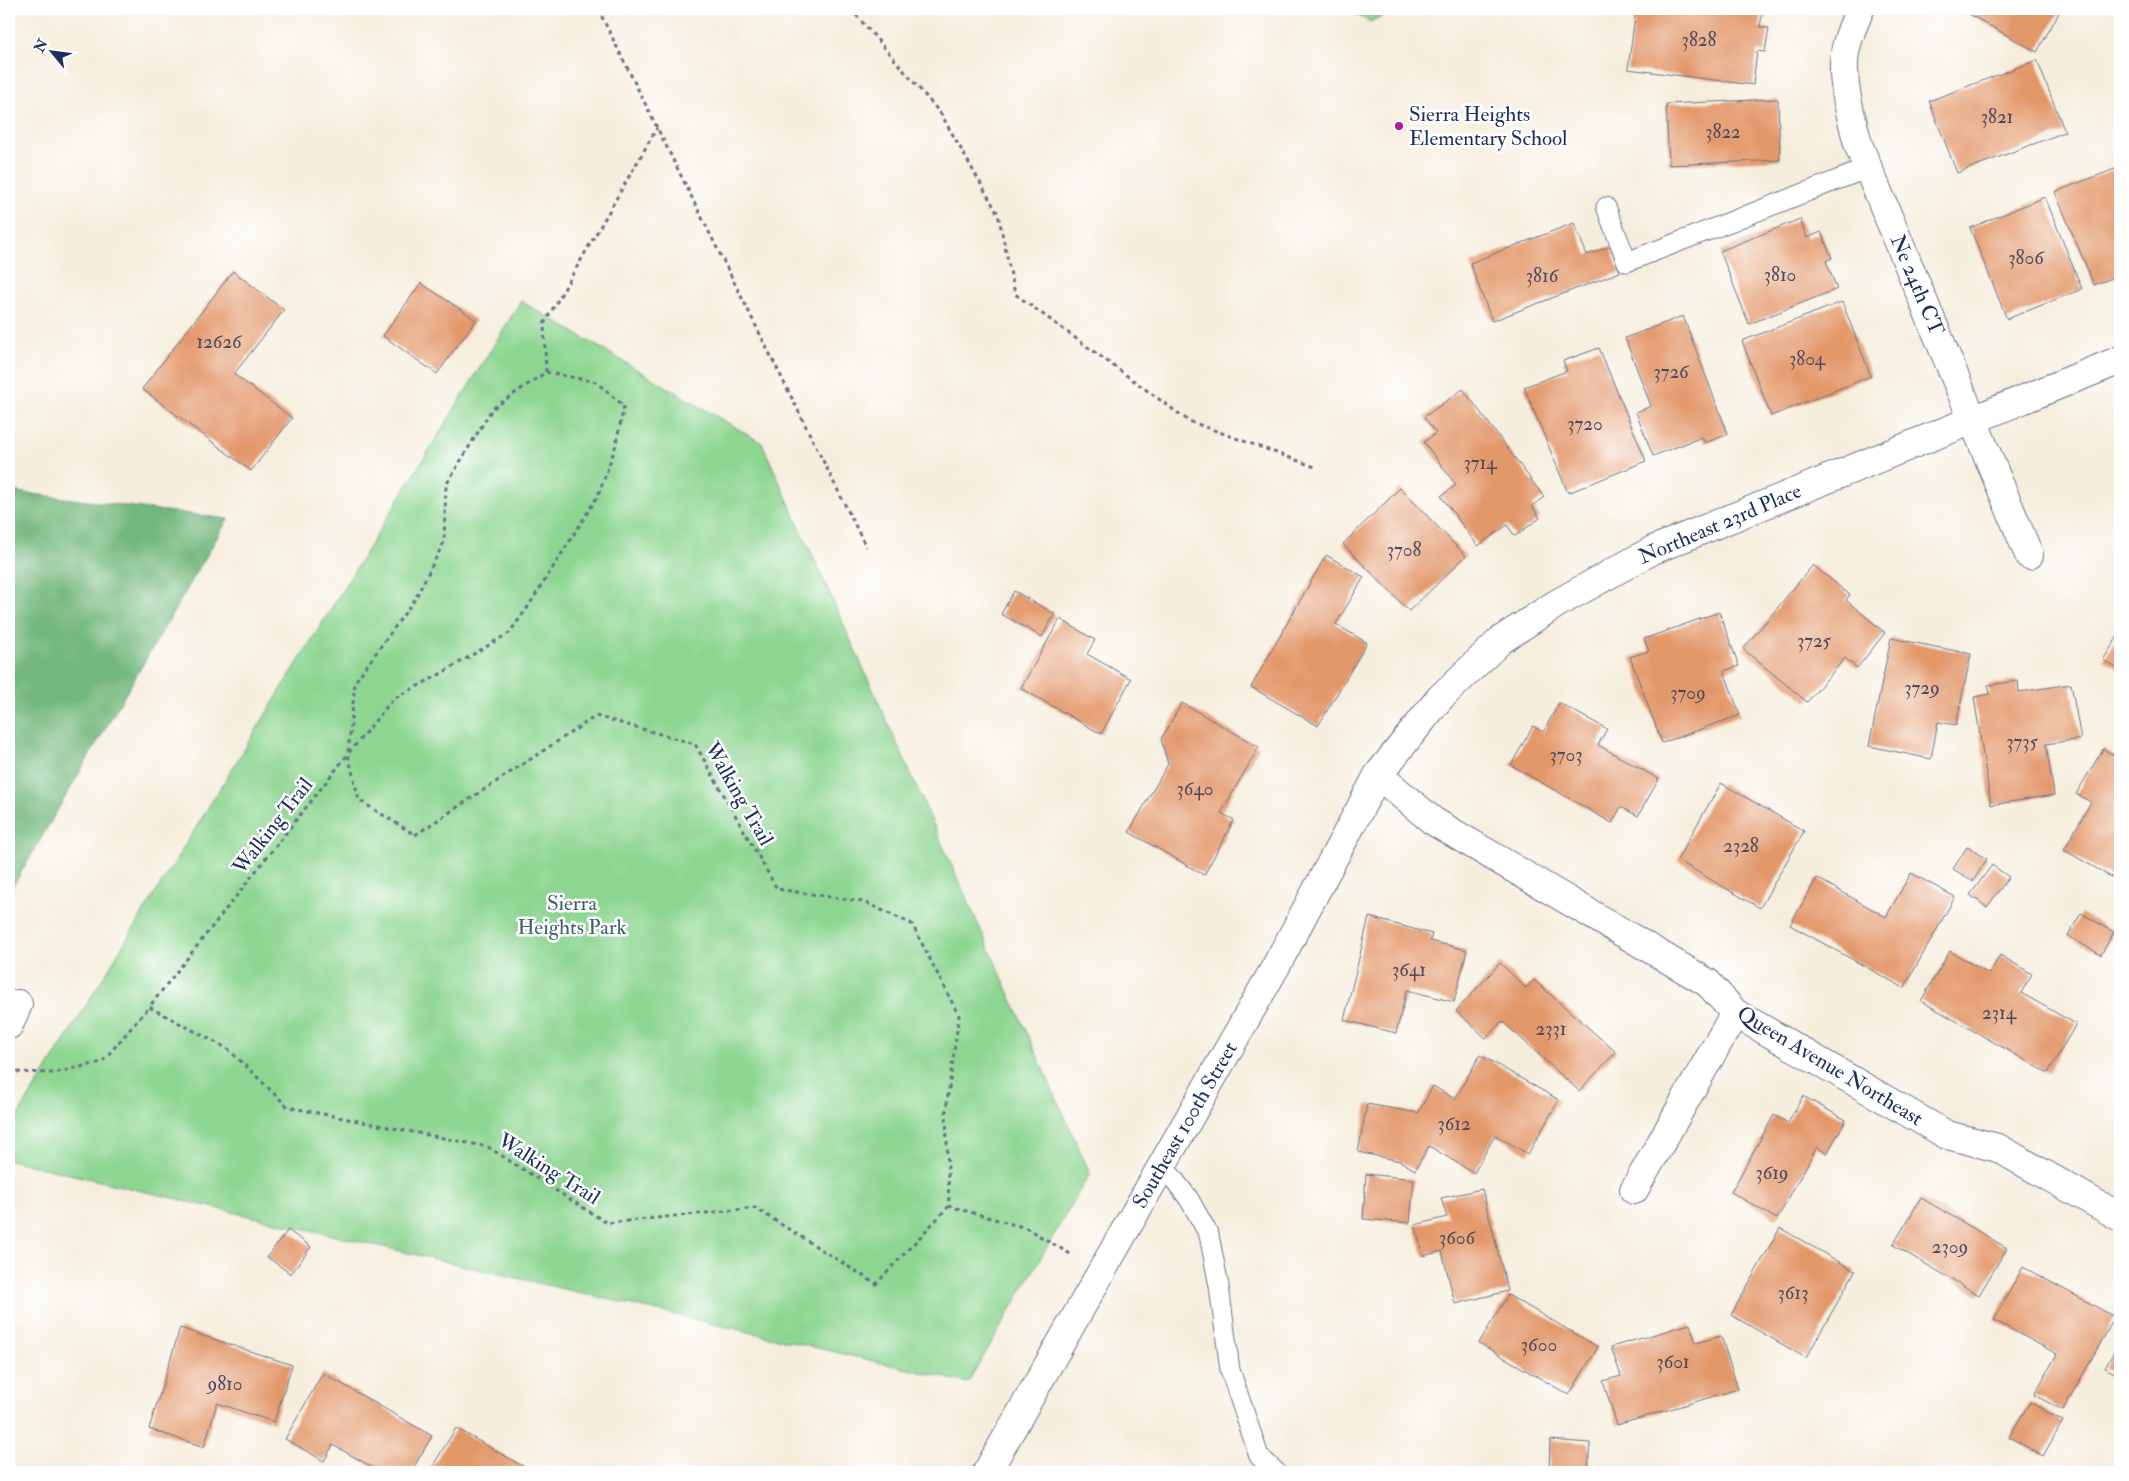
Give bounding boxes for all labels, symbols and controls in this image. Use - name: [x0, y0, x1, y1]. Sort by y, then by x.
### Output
- north arrow: [28, 28, 78, 78]
- house number: 3828: [1682, 28, 1716, 52]
- text: N: [30, 36, 52, 56]
- place label: Sierra Heights Elementary School: [1409, 101, 1568, 152]
- house number: 3821: [1981, 105, 2013, 129]
- marker: Sierra Heights Elementary School: [1393, 120, 1405, 132]
- house number: 3822: [1705, 120, 1741, 144]
- street label: Ne 24th CT: [1884, 231, 1950, 340]
- house number: 3806: [2008, 246, 2045, 270]
- house number: 3810: [1764, 263, 1796, 287]
- house number: 3816: [1526, 264, 1560, 288]
- house number: 12626: [196, 330, 243, 354]
- house number: 3804: [1789, 347, 1826, 371]
- house number: 3726: [1653, 360, 1690, 384]
- house number: 3720: [1567, 412, 1603, 436]
- house number: 3714: [1463, 451, 1497, 475]
- street label: Northeast 23rd Place: [1634, 477, 1806, 571]
- house number: 3708: [1387, 538, 1421, 562]
- house number: 3725: [1797, 629, 1832, 653]
- house number: 3729: [1904, 676, 1940, 700]
- house number: 3709: [1670, 681, 1706, 705]
- house number: 3735: [2006, 730, 2038, 754]
- street label: Walking Trail: [698, 736, 780, 851]
- house number: 3703: [1550, 743, 1583, 767]
- street label: Walking Trail: [226, 772, 320, 881]
- house number: 3640: [1177, 777, 1213, 801]
- house number: 2328: [1723, 834, 1759, 858]
- park label: Sierra Heights Park: [517, 890, 627, 941]
- house number: 3641: [1392, 958, 1426, 982]
- street label: Queen Avenue Northeast: [1732, 1000, 1928, 1132]
- house number: 2314: [1982, 1001, 2017, 1025]
- house number: 2331: [1536, 1017, 1567, 1041]
- street label: Southeast 100th Street: [1126, 1037, 1244, 1213]
- house number: 3612: [1437, 1112, 1471, 1136]
- street label: Walking Trail: [492, 1126, 606, 1211]
- house number: 3619: [1755, 1161, 1789, 1185]
- house number: 3606: [1439, 1226, 1477, 1250]
- house number: 2309: [1932, 1235, 1968, 1259]
- house number: 3613: [1778, 1281, 1808, 1305]
- house number: 3600: [1521, 1333, 1557, 1357]
- house number: 3601: [1656, 1350, 1690, 1374]
- house number: 9810: [205, 1372, 243, 1396]

